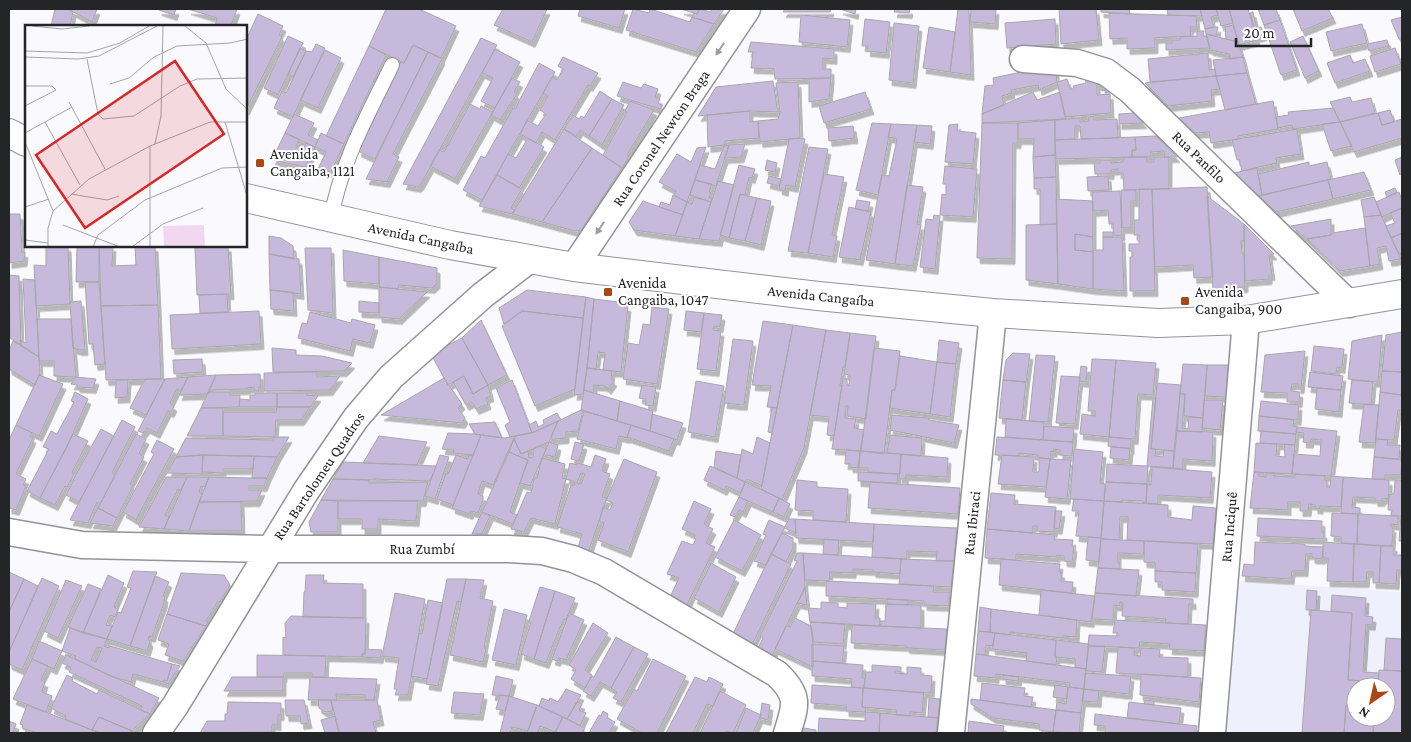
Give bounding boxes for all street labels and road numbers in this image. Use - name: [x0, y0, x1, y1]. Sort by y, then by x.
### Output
- street label: Rua Coronel Newton Braga: [609, 67, 713, 210]
- street label: Rua Panfilo: [1169, 128, 1229, 186]
- street label: Avenida Cangaíba: [366, 219, 475, 258]
- street label: Avenida Cangaíba: [767, 282, 875, 311]
- street label: Rua Bartolomeu Quadros: [270, 409, 368, 543]
- street label: Rua Ibiraci: [961, 490, 983, 556]
- street label: Rua Inciquê: [1218, 491, 1241, 563]
- street label: Rua Zumbí: [389, 541, 456, 557]

